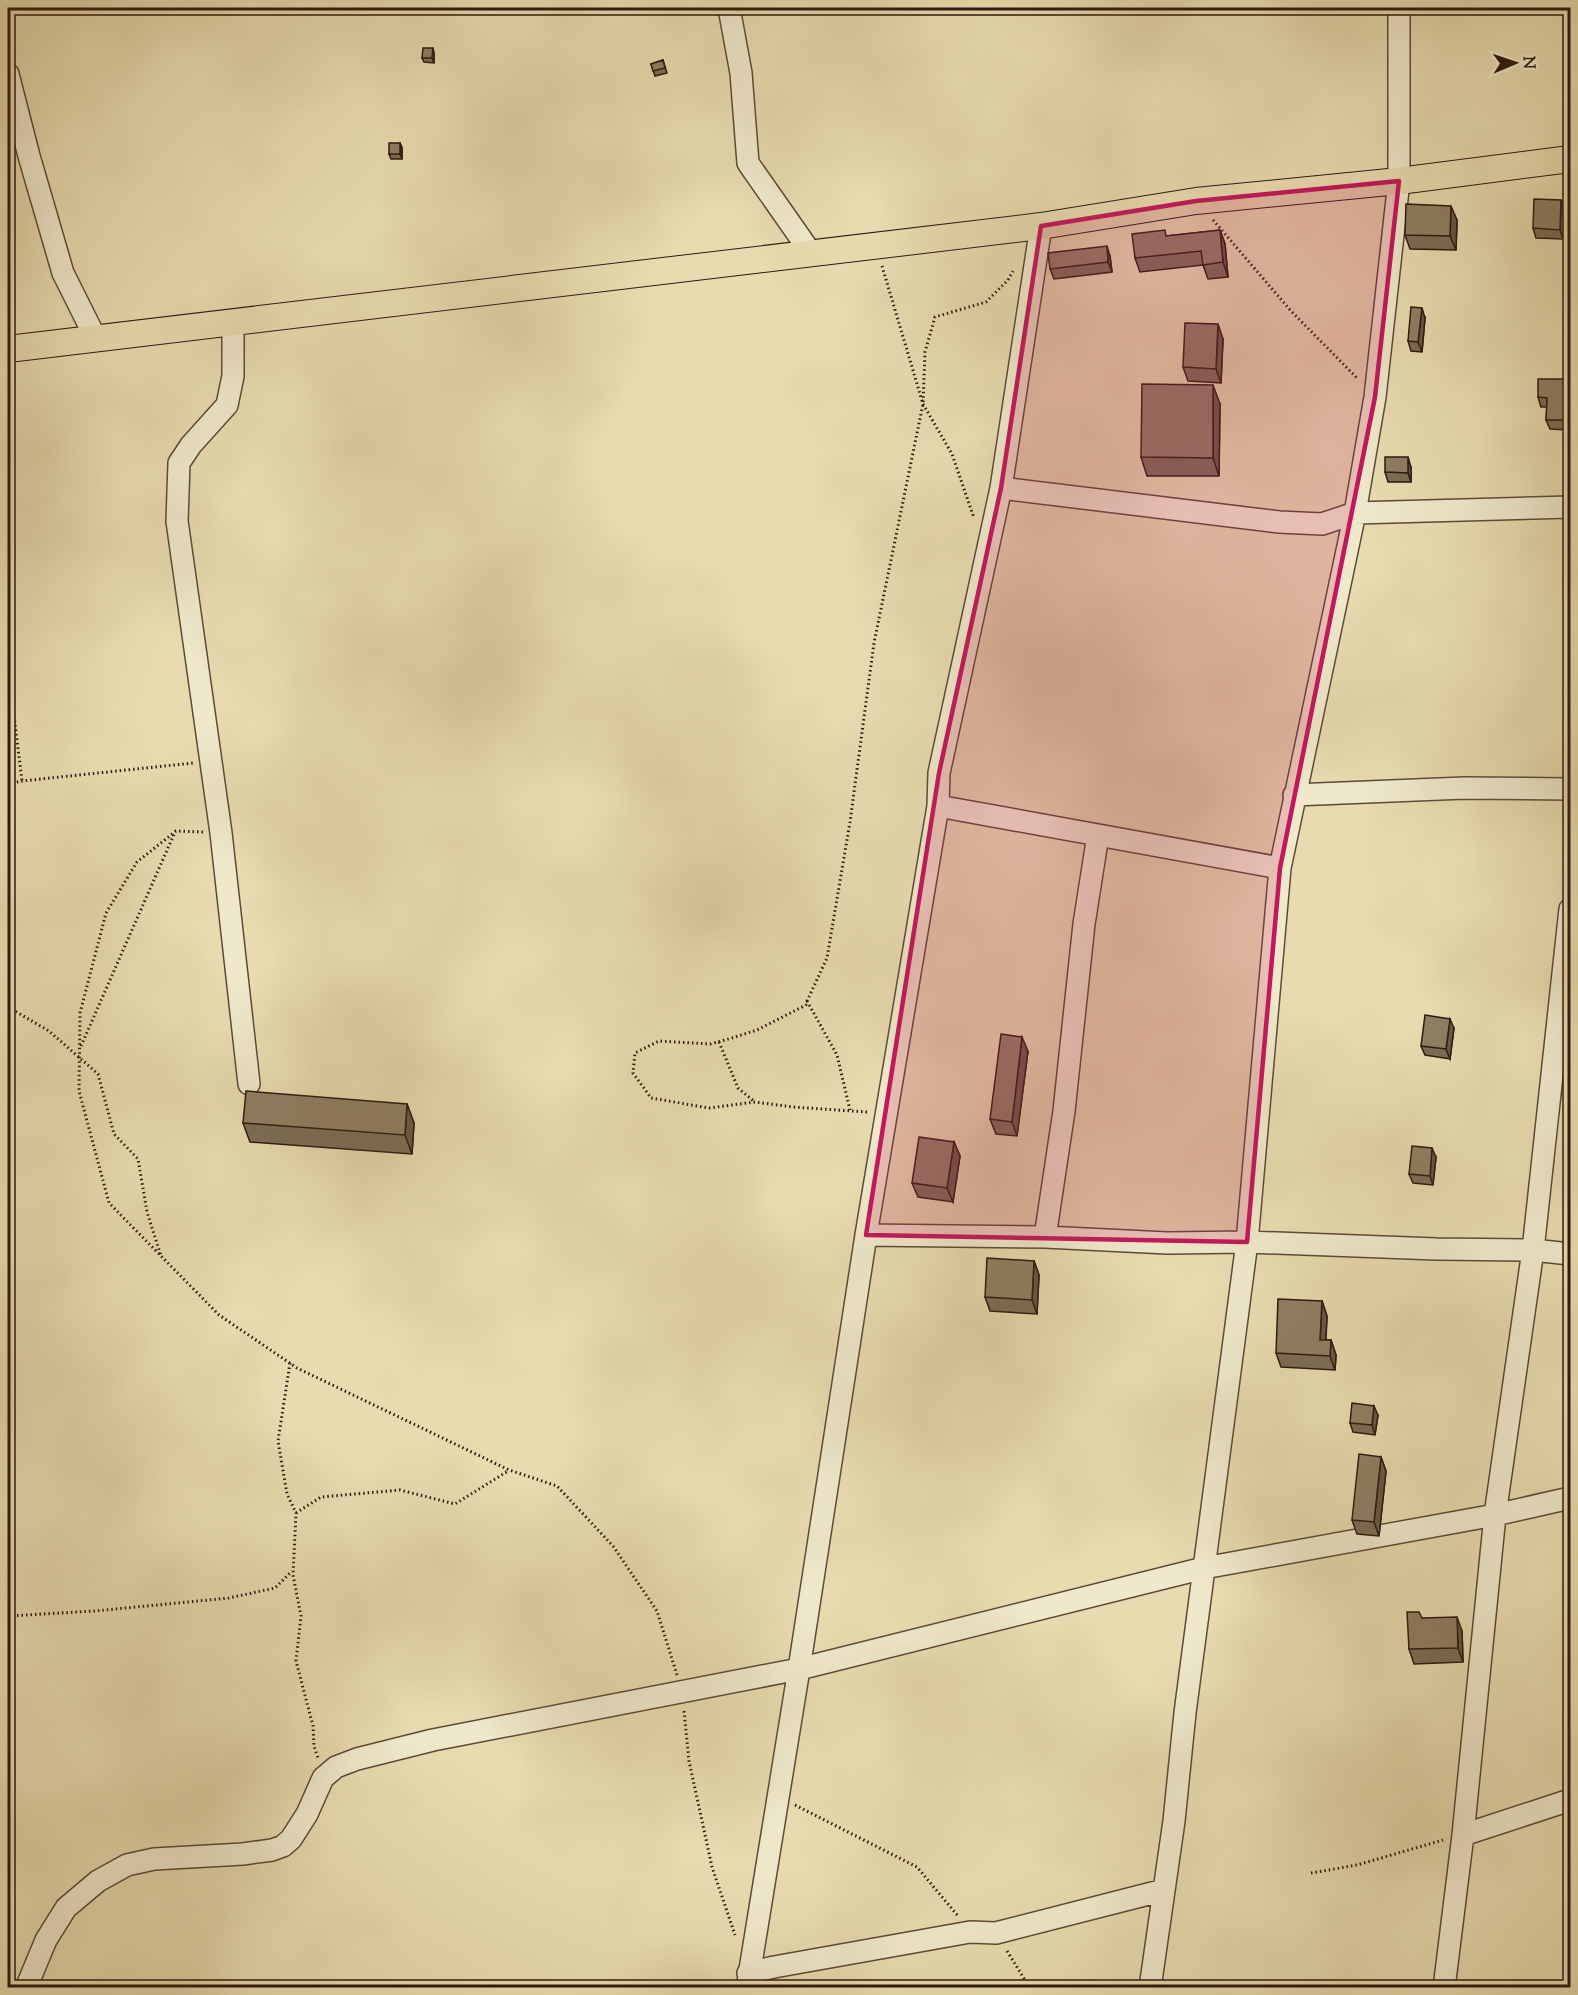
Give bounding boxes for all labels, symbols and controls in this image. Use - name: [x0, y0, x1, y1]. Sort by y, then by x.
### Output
- north arrow: [1485, 33, 1545, 93]
- text: N: [1516, 56, 1539, 70]

